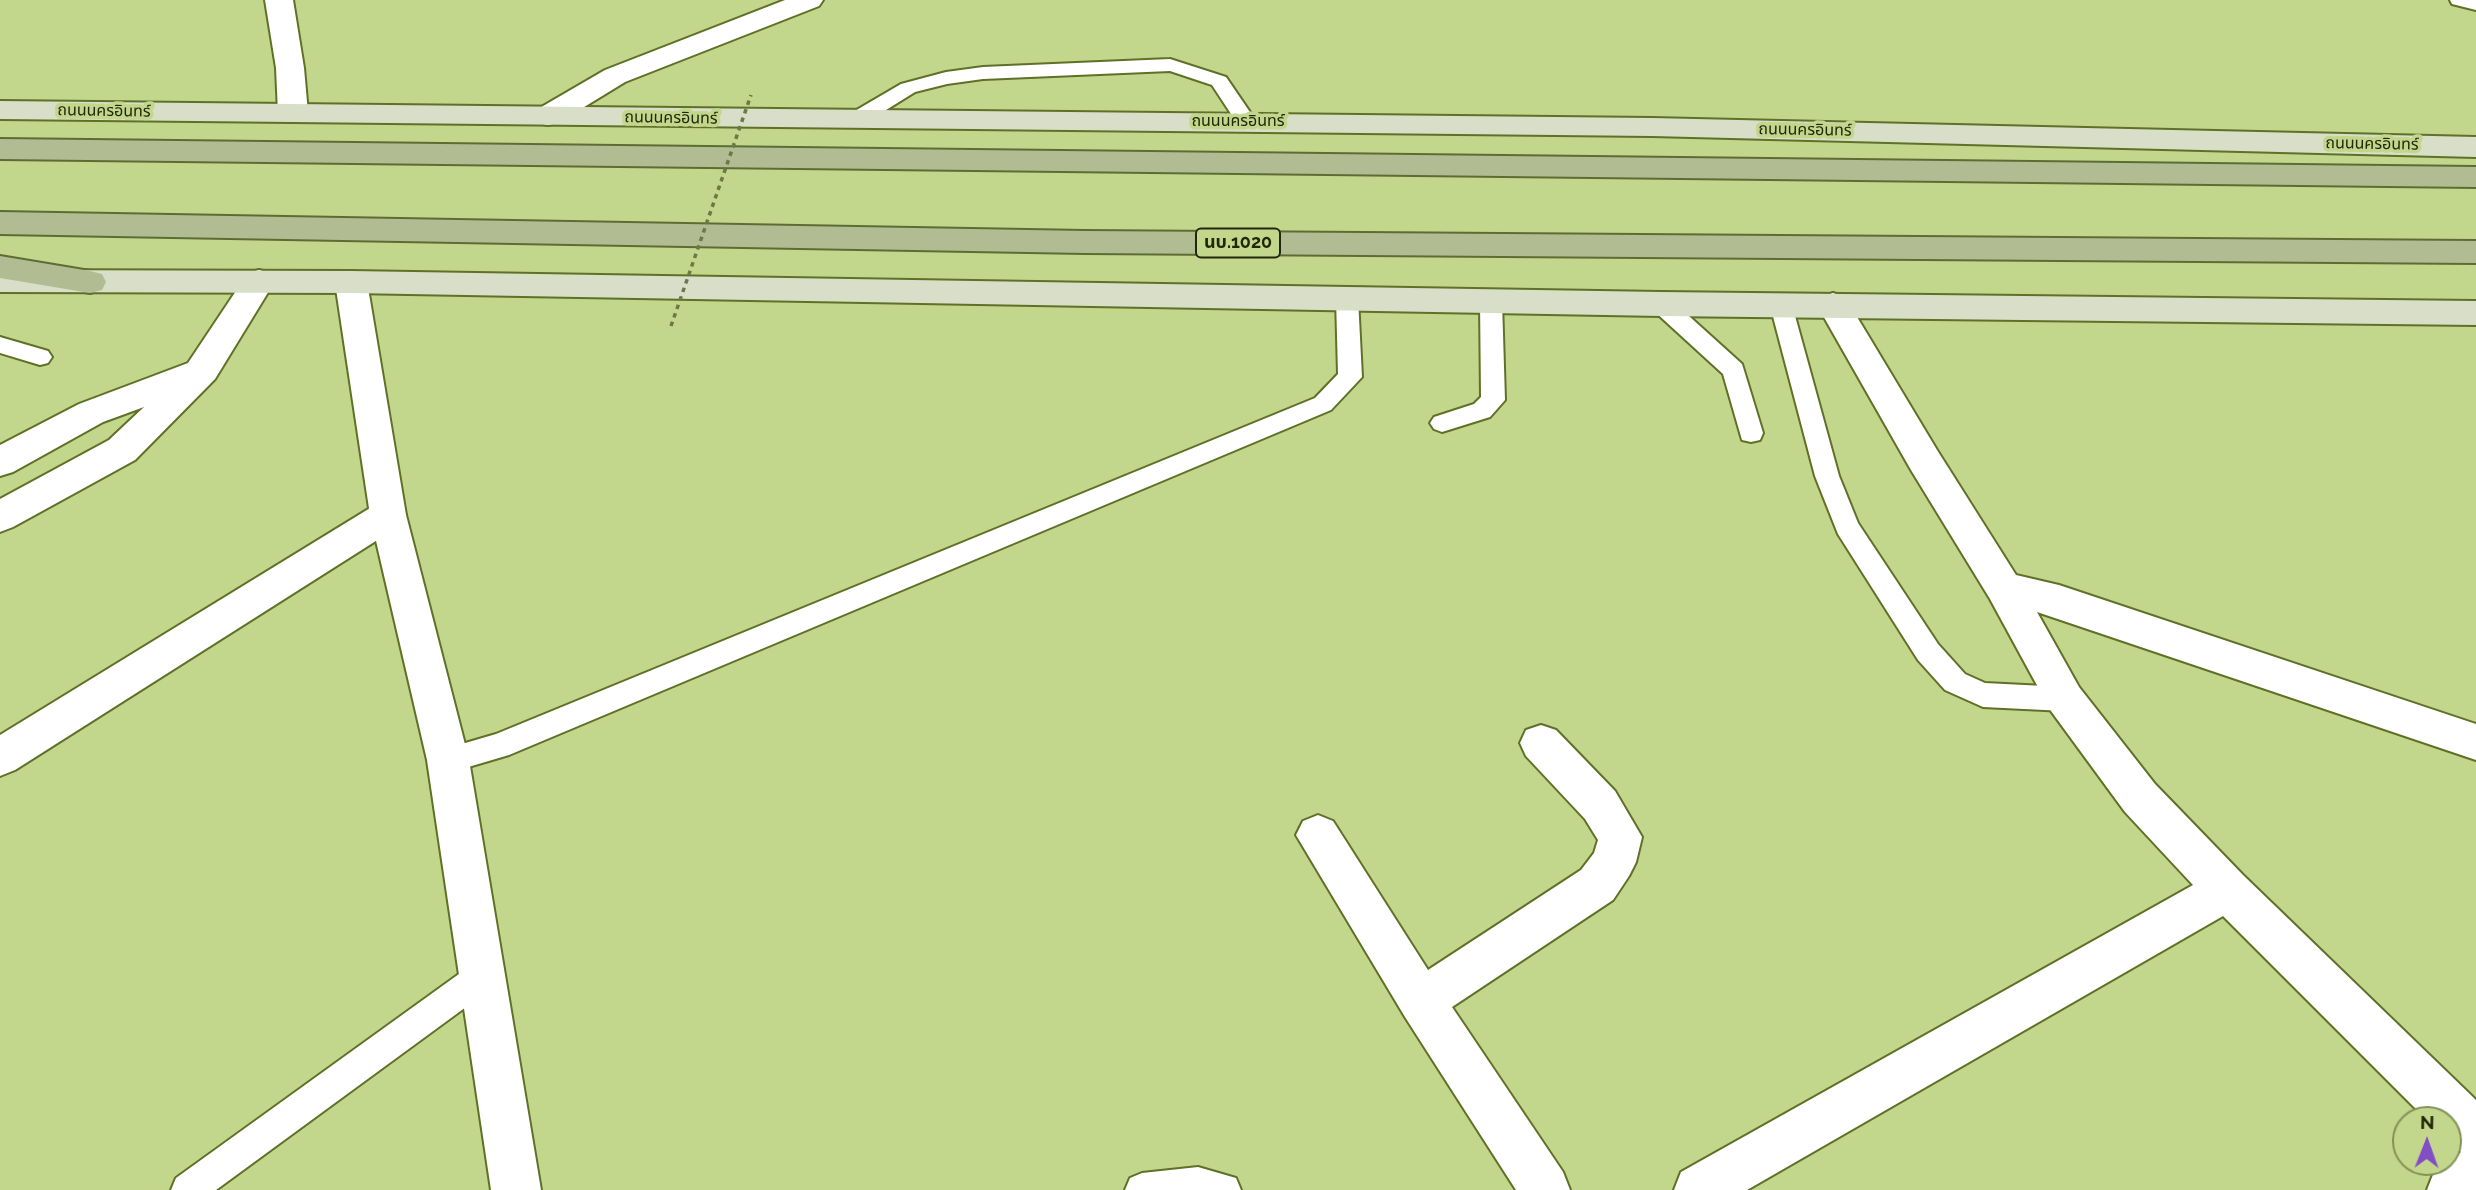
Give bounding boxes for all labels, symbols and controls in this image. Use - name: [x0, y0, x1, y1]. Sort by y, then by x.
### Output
- street label: ถนนนครอินทร์: [57, 101, 151, 121]
- street label: ถนนนครอินทร์: [624, 108, 718, 128]
- street label: ถนนนครอินทร์: [1191, 111, 1285, 131]
- street label: ถนนนครอินทร์: [1758, 120, 1852, 140]
- street label: ถนนนครอินทร์: [2325, 134, 2419, 154]
- road number: นบ.1020: [1196, 229, 1280, 258]
- north arrow: [2392, 1106, 2462, 1176]
- text: N: [2420, 1111, 2435, 1133]

